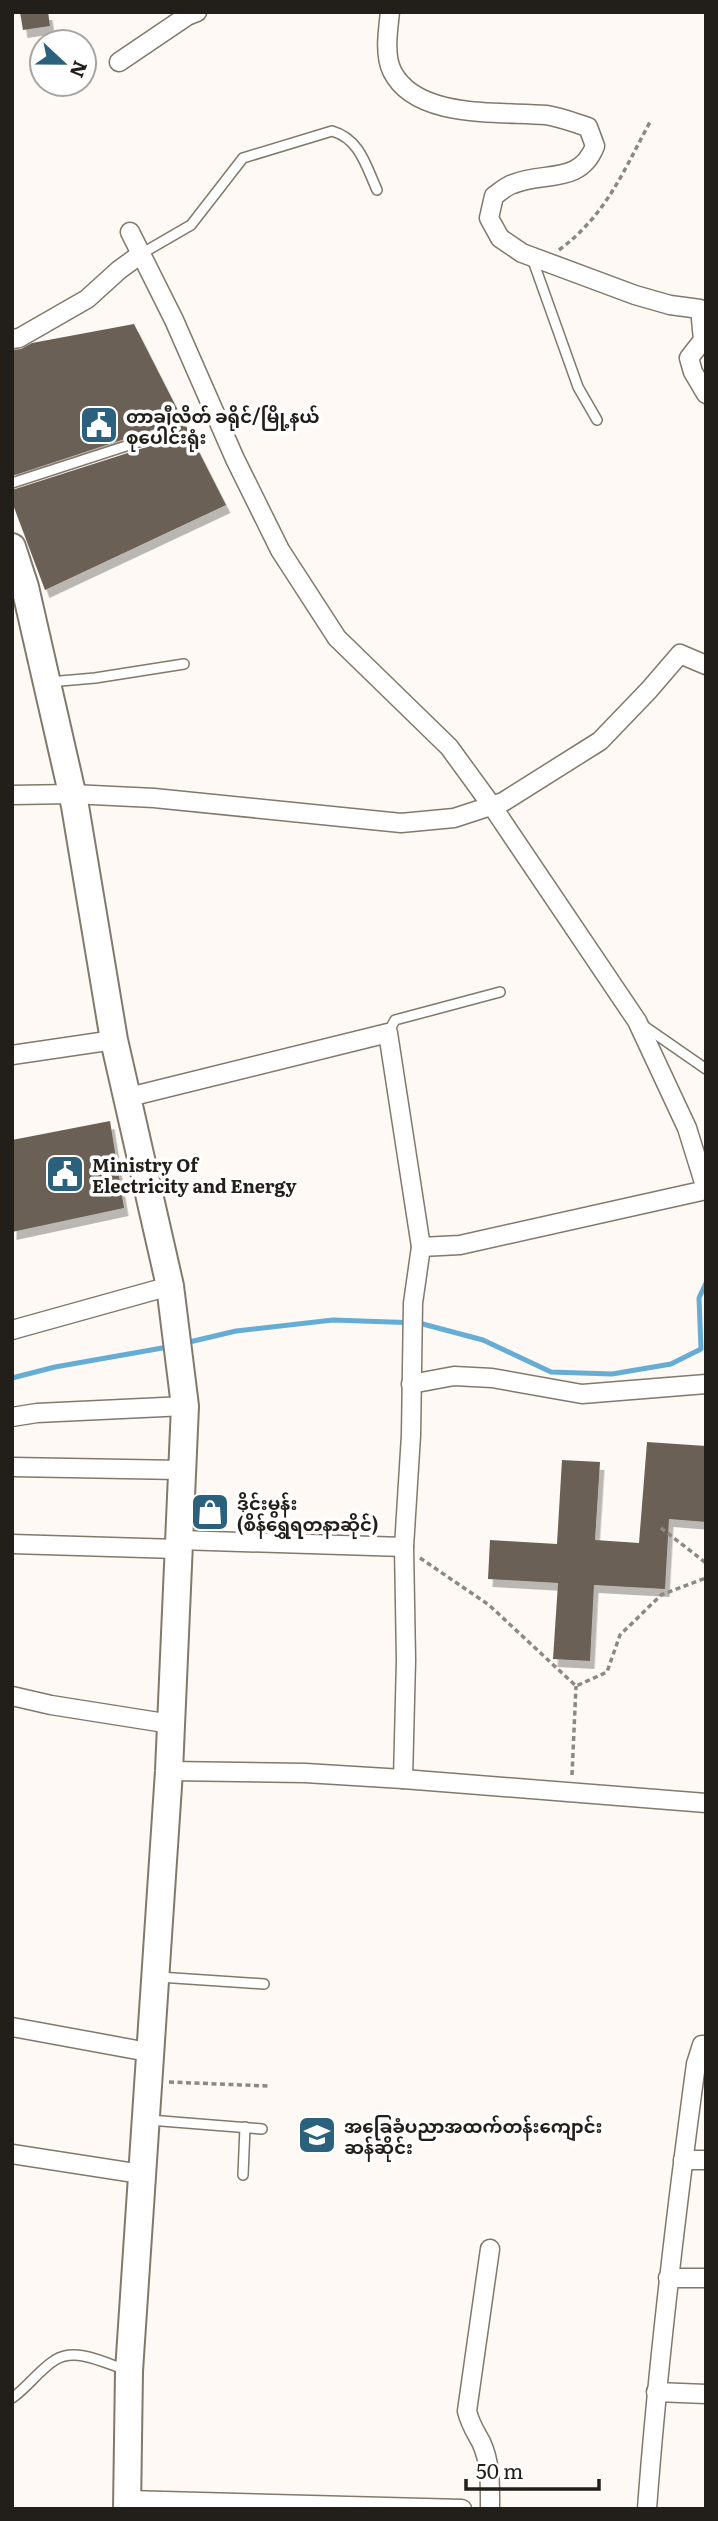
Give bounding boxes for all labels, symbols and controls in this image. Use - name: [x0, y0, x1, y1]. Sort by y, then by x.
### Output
- north arrow: [28, 28, 98, 98]
- text: N: [64, 57, 96, 82]
- place label: တာချီလိတ် ခရိုင်/မြို့နယ် စုပေါင်းရုံး: [126, 402, 320, 452]
- public building icon: တာချီလိတ် ခရိုင်/မြို့နယ် စုပေါင်းရုံး: [78, 404, 120, 446]
- place label: Ministry Of Electricity and Energy: [92, 1151, 297, 1199]
- public building icon: Ministry Of Electricity and Energy: [44, 1153, 86, 1195]
- place label: ဒိုင်းမွန်း (စိန်ရွှေရတနာဆိုင်): [237, 1489, 378, 1539]
- shop icon: ဒိုင်းမွန်း (စိန်ရွှေရတနာဆိုင်): [189, 1491, 231, 1533]
- place label: အခြေခံပညာအထက်တန်းကျောင်း ဆန်ဆိုင်း: [344, 2112, 602, 2162]
- school or university icon: အခြေခံပညာအထက်တန်းကျောင်း ဆန်ဆိုင်း: [296, 2114, 338, 2156]
- scale bar: [466, 2448, 599, 2492]
- text: 50 m: [476, 2454, 523, 2485]

